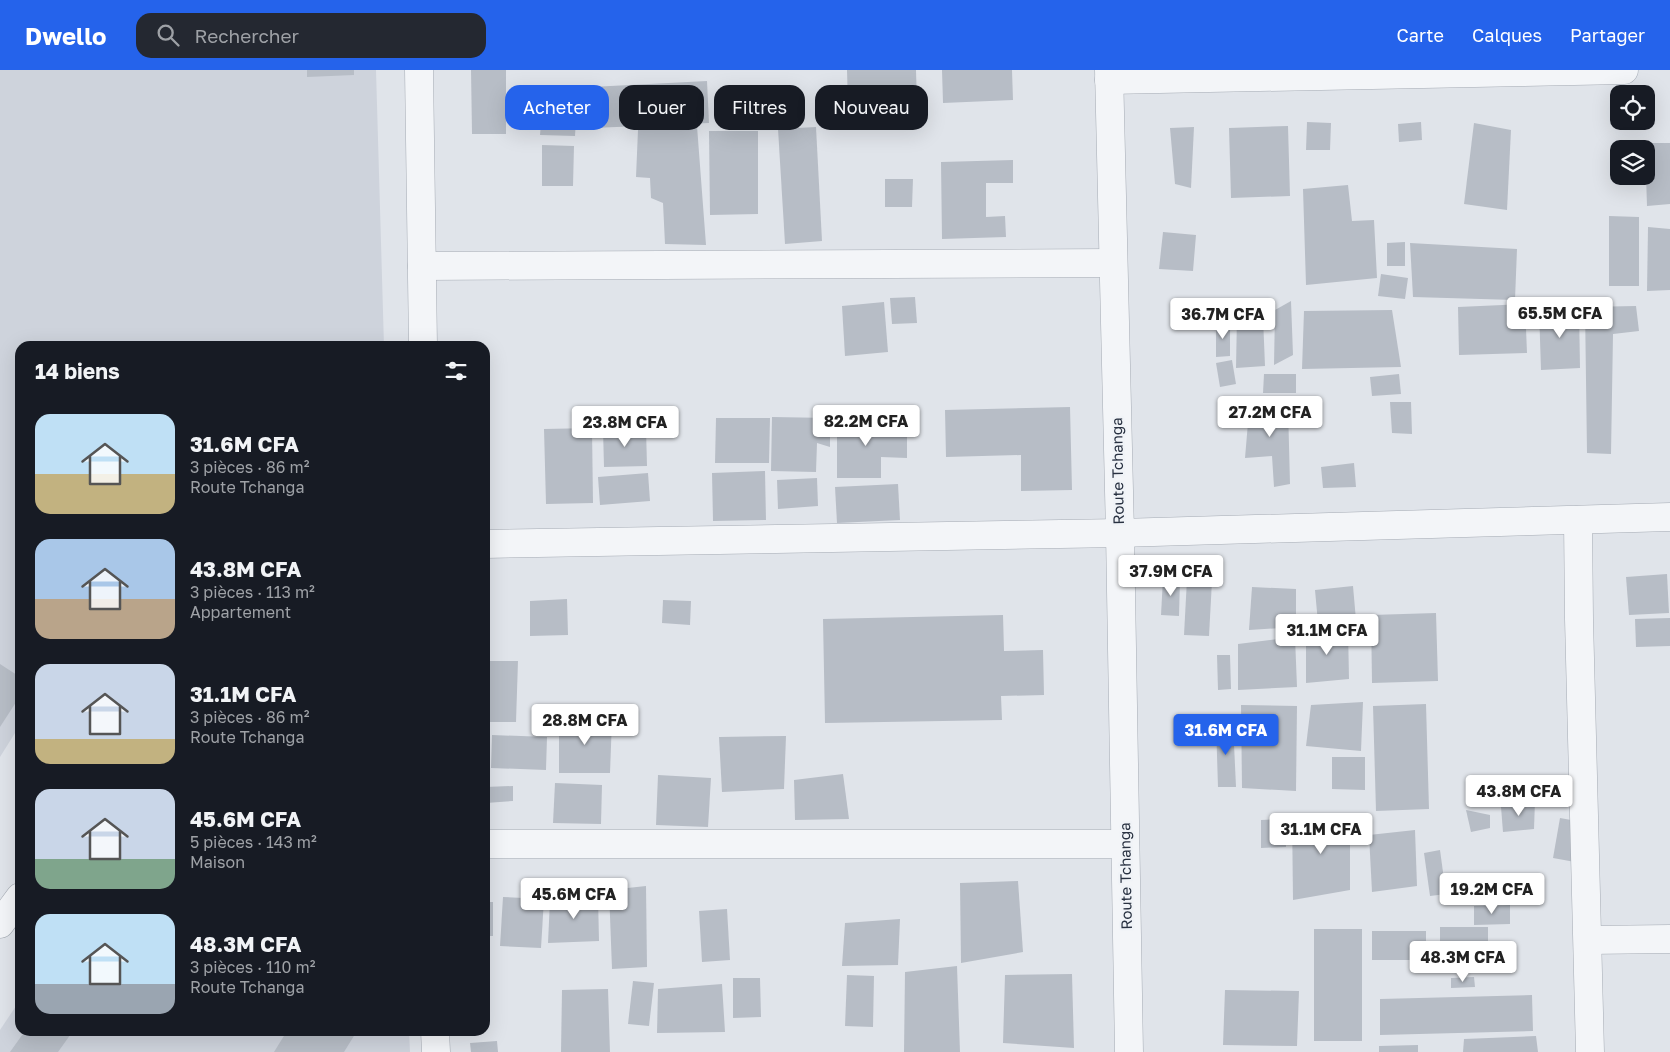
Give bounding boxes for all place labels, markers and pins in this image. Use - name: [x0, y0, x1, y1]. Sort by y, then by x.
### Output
- pin: 65.5M CFA: [1503, 296, 1617, 339]
- pin: 36.7M CFA: [1166, 298, 1280, 340]
- pin: 27.2M CFA: [1213, 396, 1327, 438]
- pin: 82.2M CFA: [809, 404, 923, 447]
- pin: 23.8M CFA: [568, 406, 682, 448]
- pin: 37.9M CFA: [1114, 554, 1228, 597]
- pin: 31.1M CFA: [1270, 614, 1384, 656]
- pin: 28.8M CFA: [528, 704, 642, 746]
- pin: 31.6M CFA: [1169, 714, 1283, 756]
- pin: 43.8M CFA: [1462, 774, 1576, 817]
- pin: 31.1M CFA: [1264, 812, 1378, 855]
- pin: 19.2M CFA: [1435, 872, 1549, 915]
- pin: 45.6M CFA: [517, 878, 631, 920]
- pin: 48.3M CFA: [1406, 940, 1520, 983]

